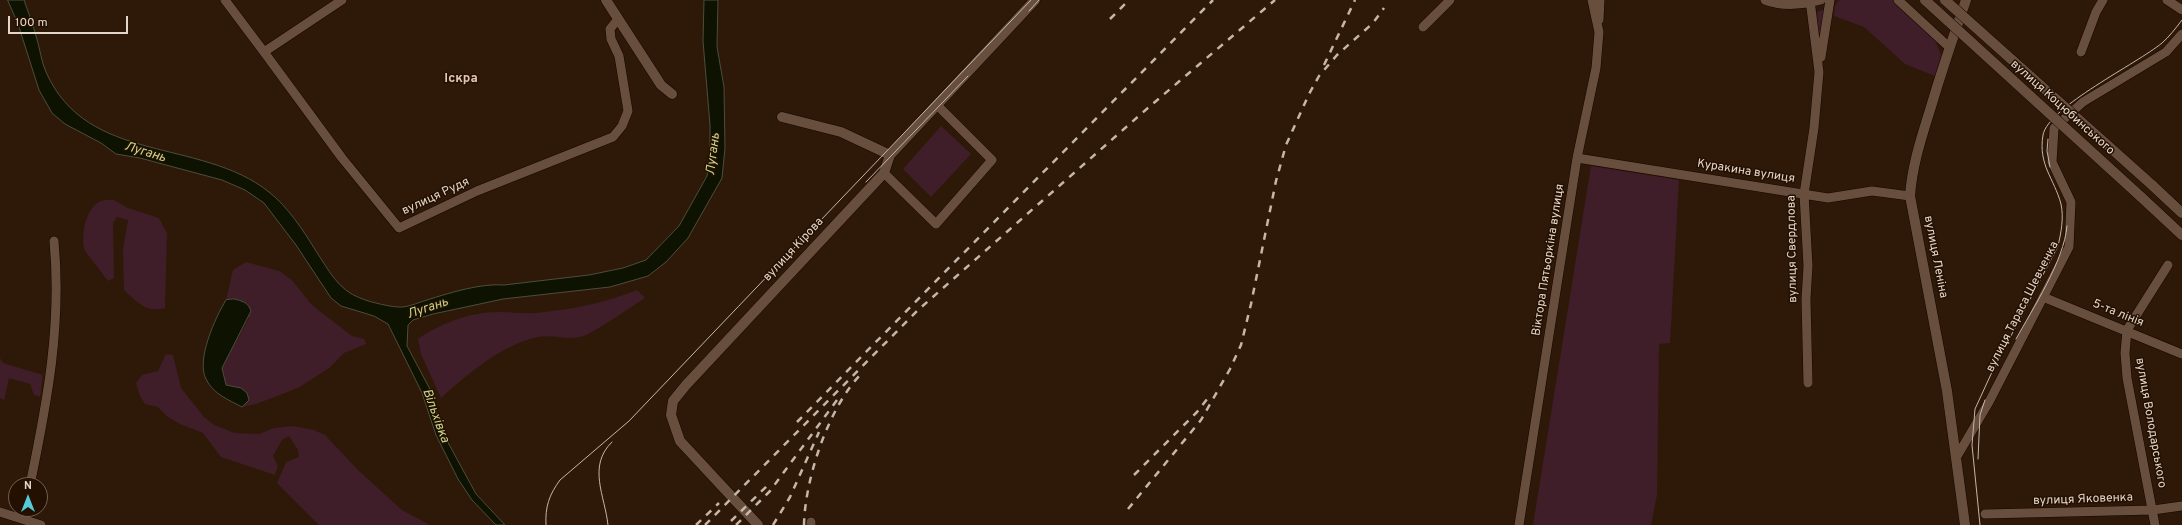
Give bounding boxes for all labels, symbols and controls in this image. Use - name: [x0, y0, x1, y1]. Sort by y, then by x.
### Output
- scale bar: [10, 8, 130, 34]
- text: 100 m: [15, 15, 48, 31]
- street label: вулиця Коцюбинського: [2007, 58, 2117, 158]
- district label: Іскра: [444, 71, 478, 87]
- water label: Лугань: [704, 132, 724, 176]
- water label: Лугань: [122, 139, 168, 167]
- street label: Куракина вулиця: [1696, 157, 1796, 187]
- street label: вулиця Рудя: [400, 175, 472, 219]
- street label: Віктора Пятьоркіна вулиця: [1530, 183, 1568, 337]
- street label: вулиця Свердлова: [1785, 195, 1801, 303]
- street label: вулиця Кірова: [761, 215, 827, 285]
- street label: вулиця Леніна: [1920, 215, 1950, 299]
- street label: вулиця Тараса Шевченка: [1984, 239, 2062, 375]
- water label: Лугань: [405, 295, 451, 323]
- street label: 5-та лінія: [2090, 297, 2146, 331]
- street label: вулиця Володарського: [2131, 357, 2169, 489]
- water label: Вільхівка: [418, 387, 452, 445]
- north arrow: [8, 477, 48, 517]
- text: N: [24, 479, 32, 493]
- street label: вулиця Яковенка: [2033, 491, 2133, 509]

